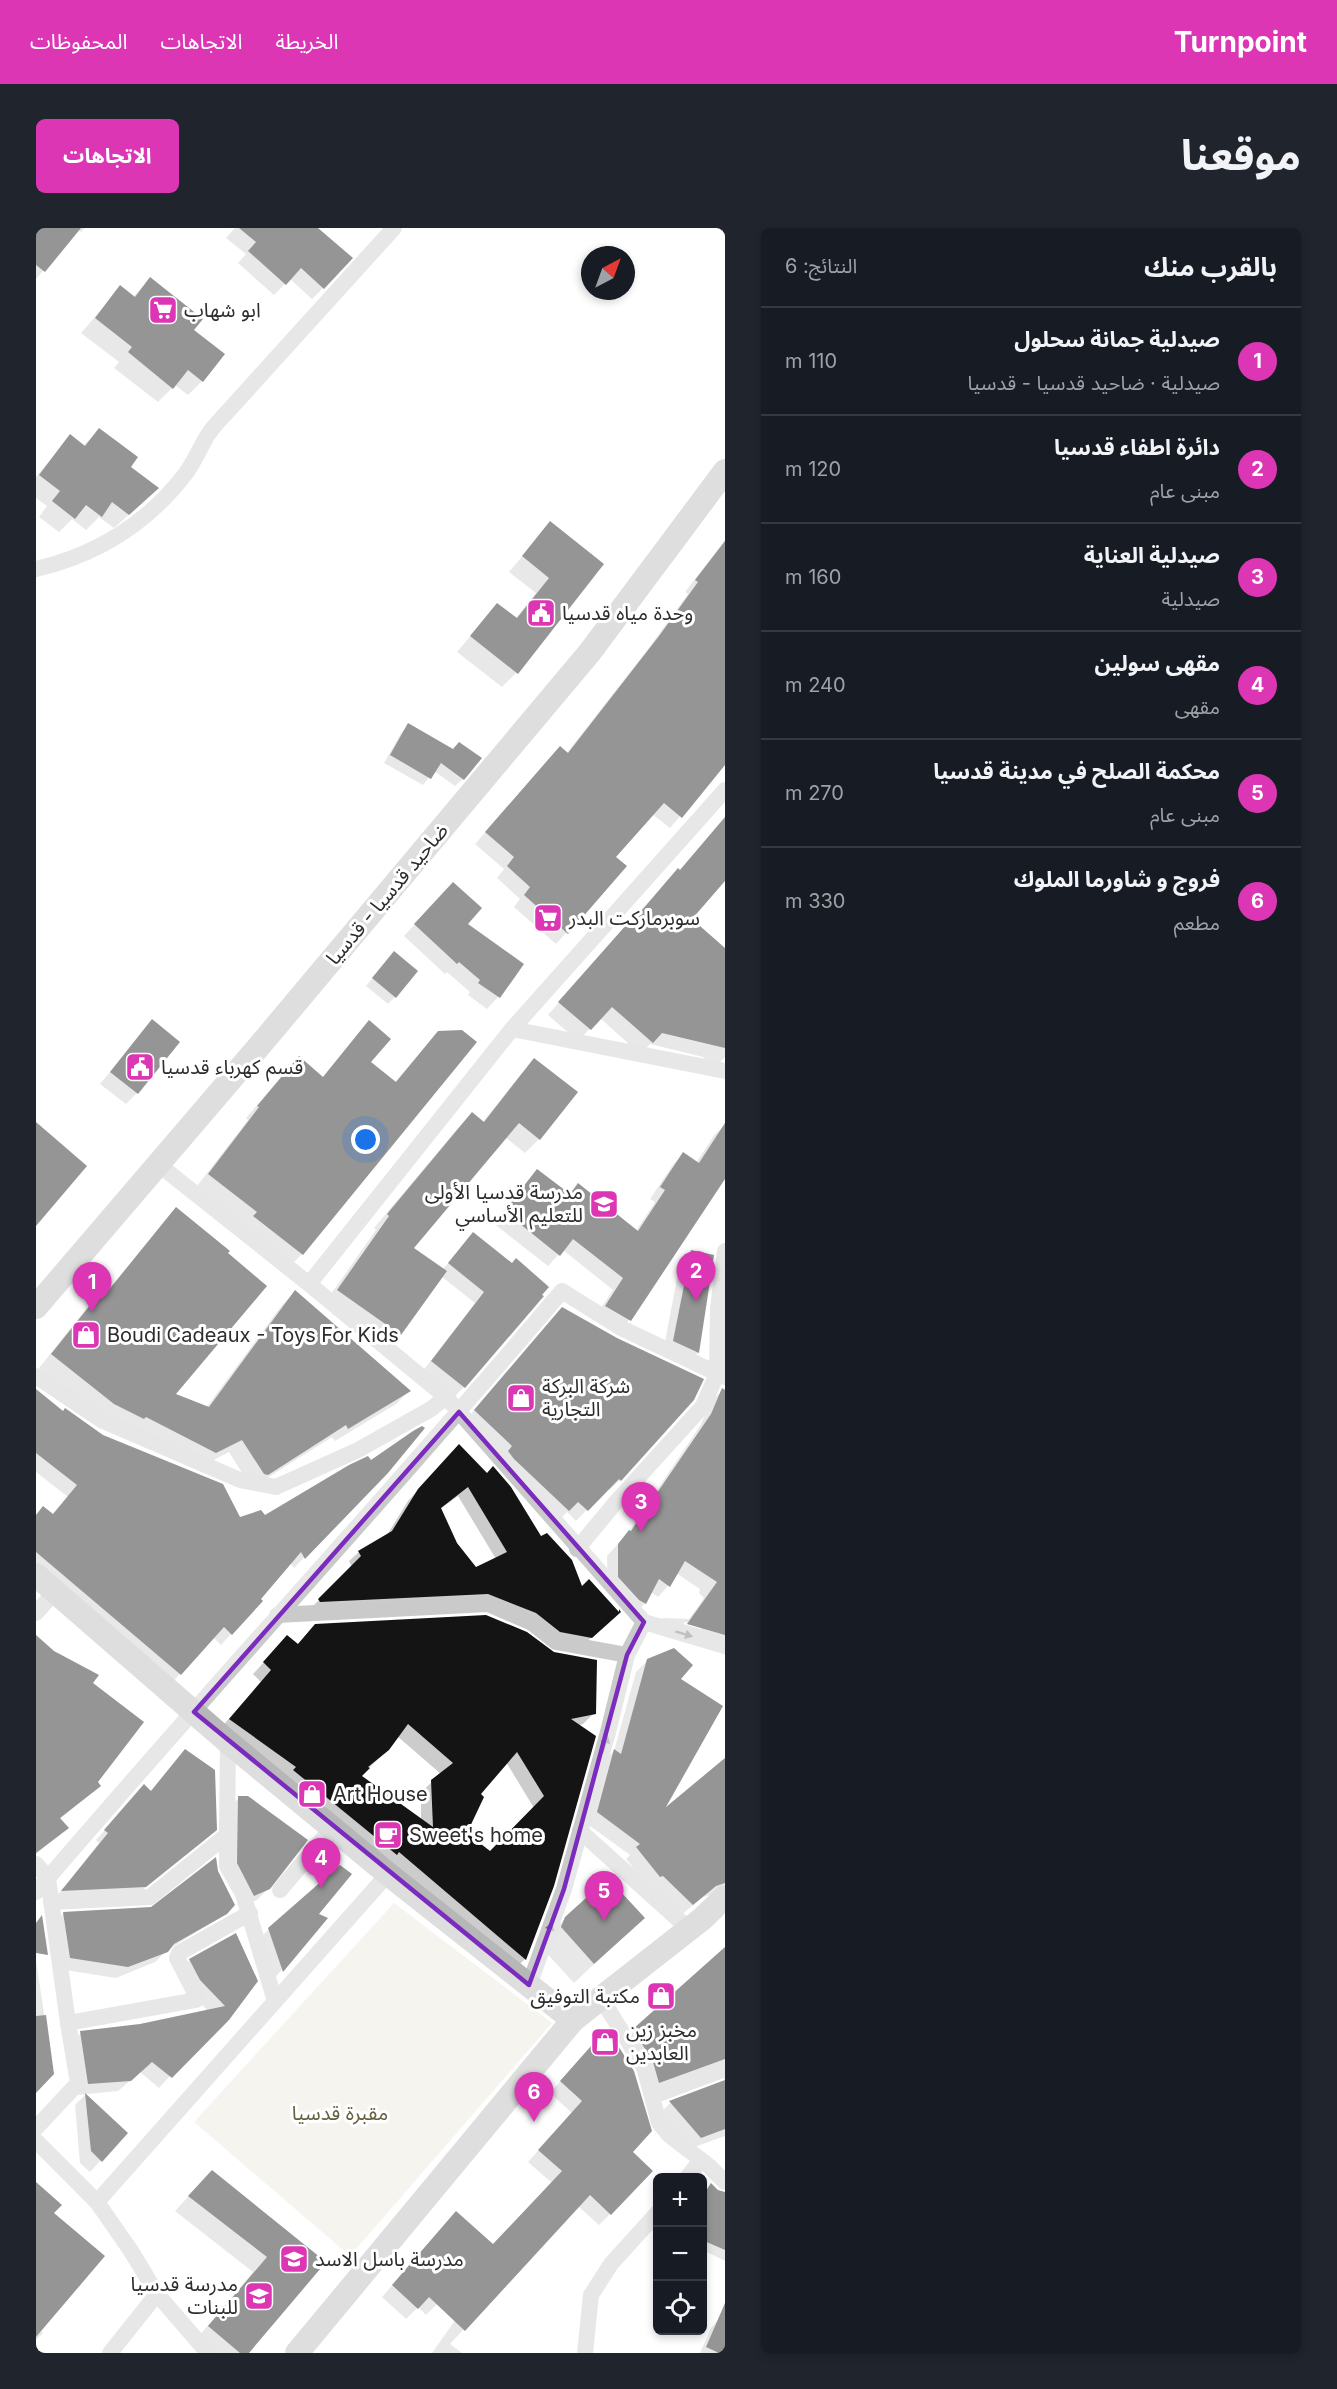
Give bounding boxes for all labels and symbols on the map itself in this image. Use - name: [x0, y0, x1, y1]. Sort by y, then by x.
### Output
- north arrow: [581, 246, 635, 300]
- supermarket icon: ابو شهاب: [147, 294, 179, 326]
- place label: ابو شهاب: [184, 298, 261, 322]
- public building icon: وحدة مياه قدسيا: [525, 597, 557, 629]
- place label: وحدة مياه قدسيا: [562, 601, 693, 625]
- street label: ضاحيد قدسيا - قدسيا: [321, 819, 453, 969]
- supermarket icon: سوبرماركت البدر: [532, 902, 564, 934]
- place label: سوبرماركت البدر: [568, 906, 700, 930]
- public building icon: قسم كهرباء قدسيا: [124, 1051, 156, 1083]
- place label: قسم كهرباء قدسيا: [161, 1055, 303, 1082]
- your location: [351, 1125, 380, 1154]
- place label: مدرسة قدسيا الأولى للتعليم الأساسي: [425, 1180, 583, 1231]
- school or university icon: مدرسة قدسيا الأولى للتعليم الأساسي: [588, 1188, 620, 1220]
- pin: 2: [676, 1252, 716, 1301]
- pin: 1: [72, 1262, 112, 1312]
- shop icon: Boudi Cadeaux - Toys For Kids: [70, 1319, 102, 1351]
- place label: Boudi Cadeaux - Toys For Kids: [107, 1323, 399, 1347]
- place label: شركة البركة التجارية: [542, 1374, 630, 1421]
- shop icon: شركة البركة التجارية: [505, 1382, 537, 1414]
- pin: 3: [622, 1482, 660, 1532]
- one-way arrow: [676, 1630, 694, 1639]
- one-way arrow: [601, 1735, 610, 1753]
- shop icon: Art House: [296, 1778, 328, 1810]
- place label: Art House: [333, 1782, 428, 1806]
- cafe icon: Sweet's home: [372, 1819, 404, 1851]
- place label: Sweet's home: [409, 1823, 543, 1847]
- pin: 4: [302, 1838, 340, 1888]
- pin: 5: [584, 1872, 624, 1921]
- one-way arrow: [544, 1921, 554, 1939]
- shop icon: مكتبة التوفيق: [645, 1980, 677, 2012]
- place label: مكتبة التوفيق: [530, 1984, 640, 2009]
- place label: مخبز زين العابدين: [626, 2018, 697, 2065]
- shop icon: مخبز زين العابدين: [589, 2026, 621, 2058]
- pin: 6: [514, 2072, 554, 2122]
- park label: مقبرة قدسيا: [292, 2101, 388, 2125]
- school or university icon: مدرسة باسل الاسد: [278, 2243, 310, 2275]
- place label: مدرسة باسل الاسد: [315, 2247, 464, 2271]
- place label: مدرسة قدسيا للبنات: [131, 2272, 238, 2319]
- school or university icon: مدرسة قدسيا للبنات: [243, 2280, 275, 2312]

